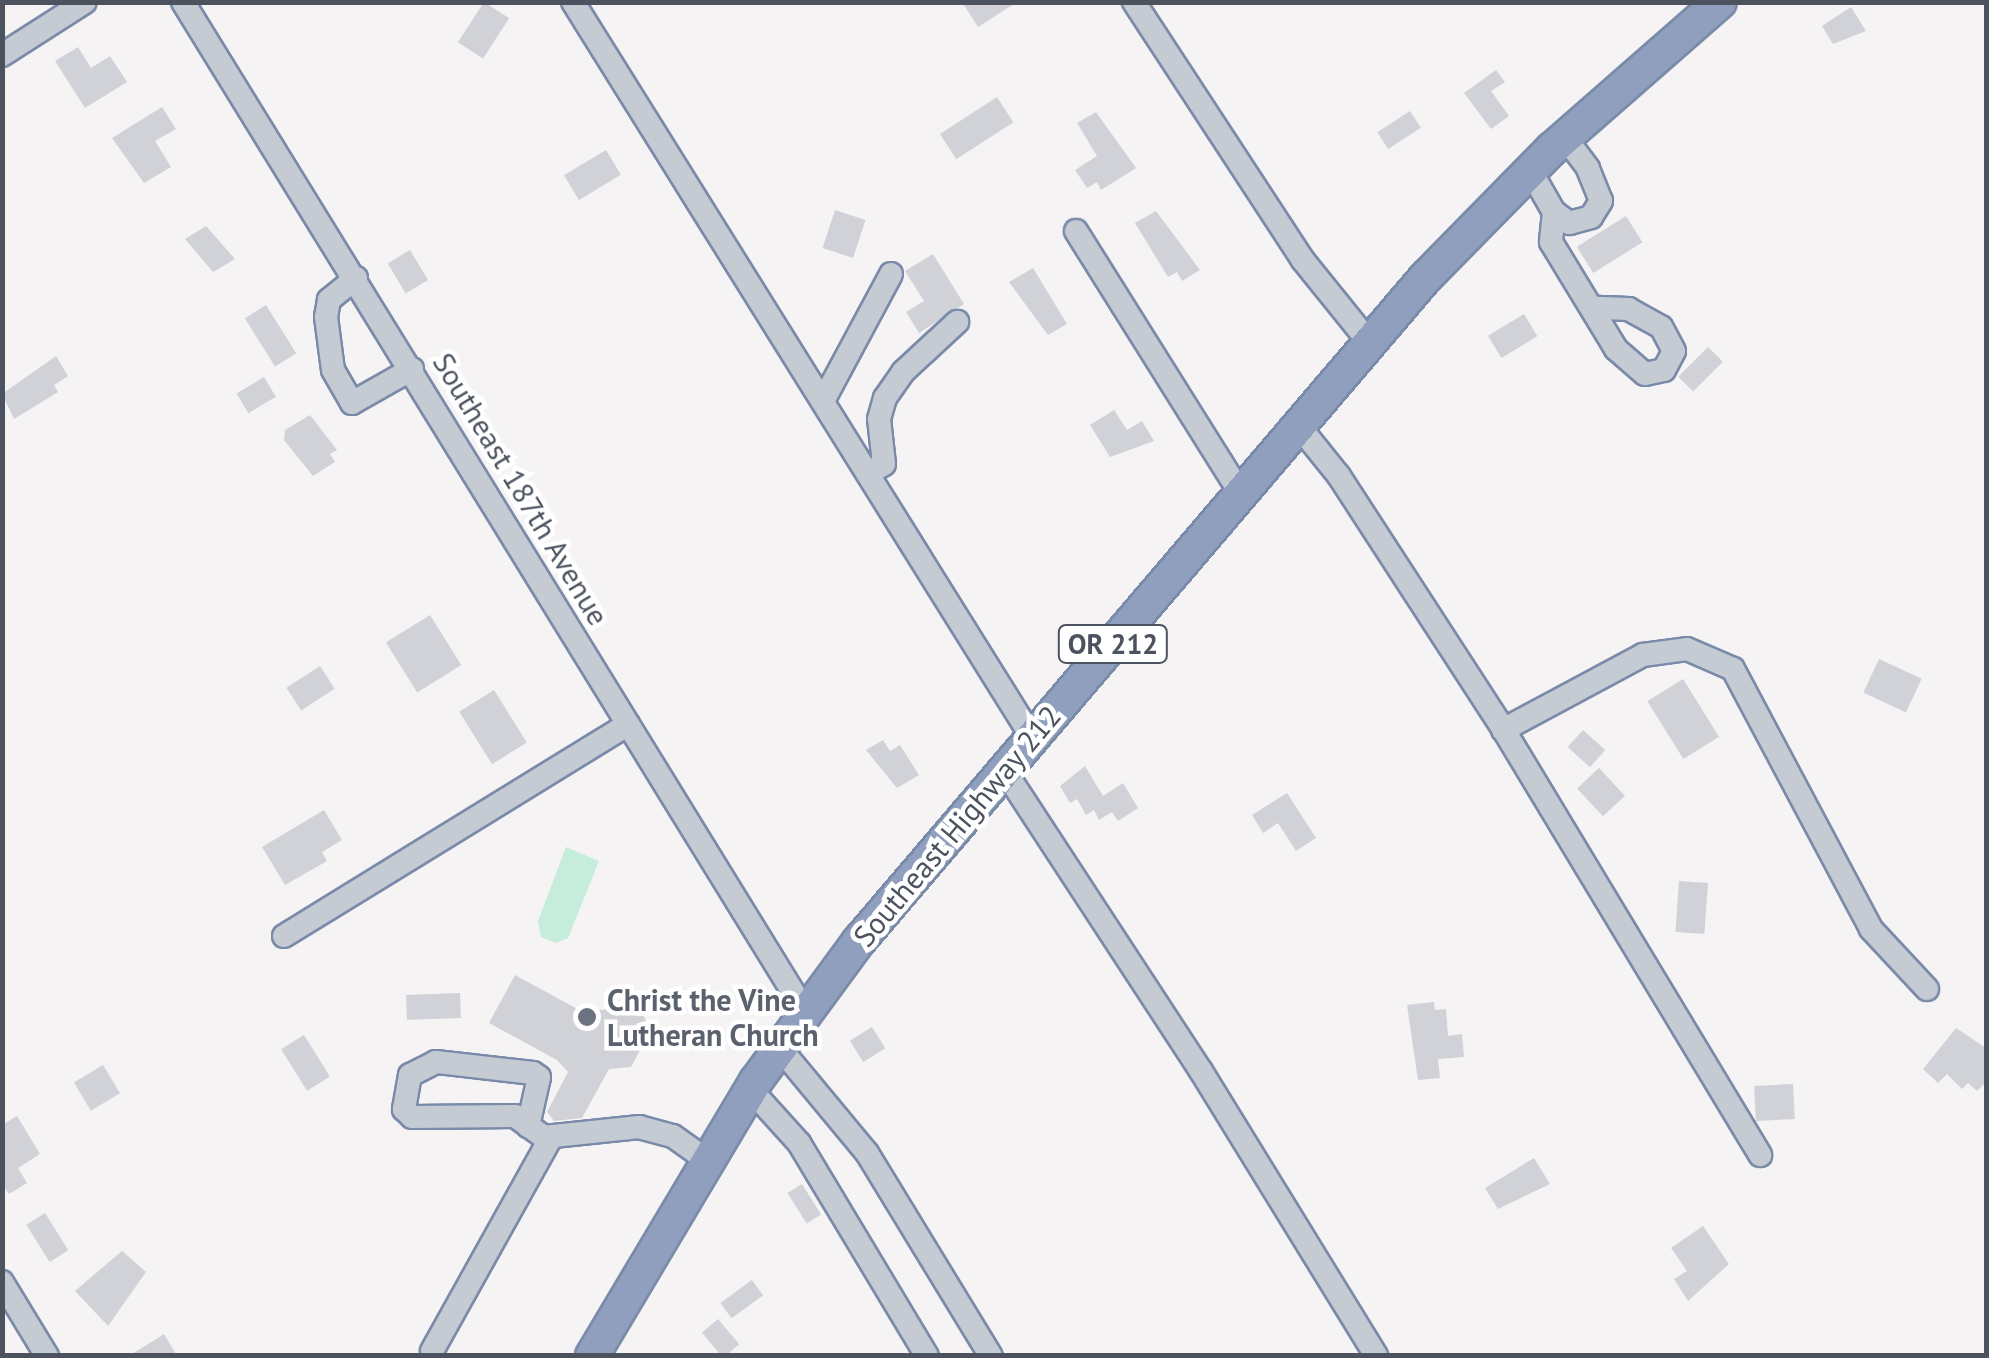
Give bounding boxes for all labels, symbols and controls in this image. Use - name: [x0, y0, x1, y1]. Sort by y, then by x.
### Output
- street label: Southeast 187th Avenue: [425, 346, 617, 632]
- road number: OR 212: [1056, 621, 1170, 667]
- street label: Southeast Highway 212: [845, 698, 1069, 954]
- place label: Christ the Vine Lutheran Church: [607, 982, 819, 1052]
- marker: Christ the Vine Lutheran Church: [576, 1006, 598, 1028]

